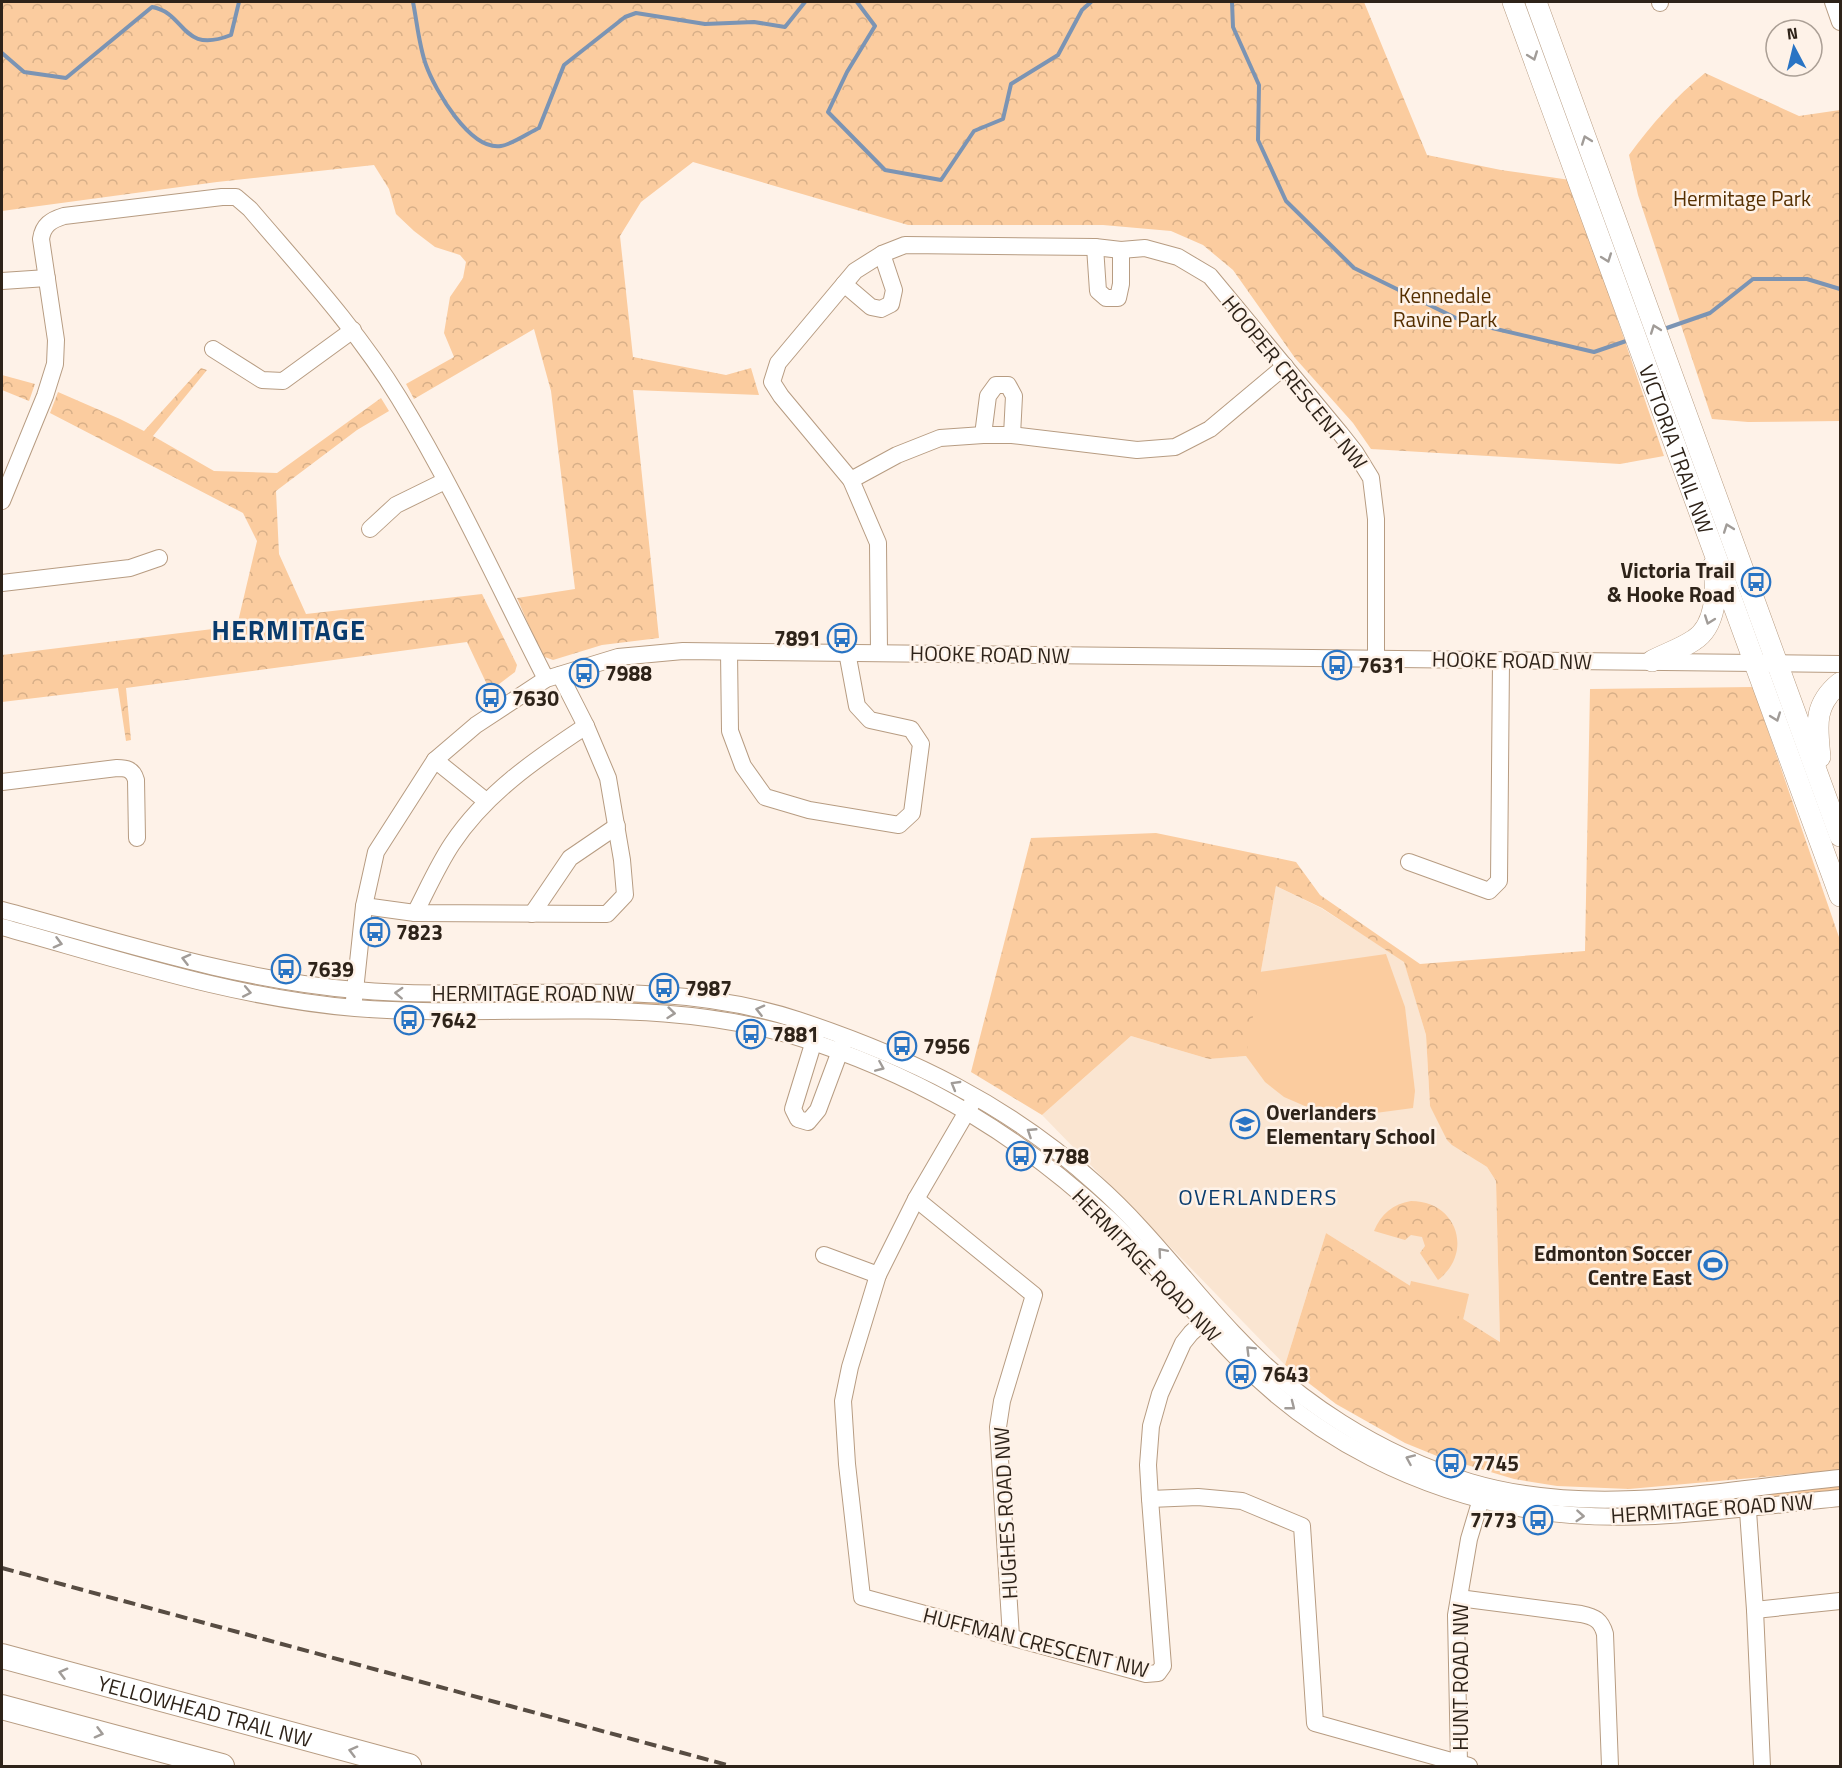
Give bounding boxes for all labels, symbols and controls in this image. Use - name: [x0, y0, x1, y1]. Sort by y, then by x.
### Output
- north arrow: [1764, 18, 1824, 78]
- text: N: [1785, 21, 1799, 46]
- one-way arrow: [1526, 51, 1539, 61]
- one-way arrow: [1581, 135, 1594, 146]
- park label: Hermitage Park: [1673, 182, 1811, 214]
- one-way arrow: [1600, 252, 1613, 263]
- park label: Kennedale Ravine Park: [1393, 279, 1497, 335]
- street label: HOOPER CRESCENT NW: [1214, 288, 1376, 476]
- one-way arrow: [1650, 324, 1663, 335]
- street label: VICTORIA TRAIL NW: [1631, 360, 1722, 538]
- one-way arrow: [1723, 523, 1735, 534]
- place label: Victoria Trail & Hooke Road: [1607, 554, 1735, 610]
- bus stop icon: Victoria Trail & Hooke Road: [1740, 566, 1772, 598]
- district label: HERMITAGE: [211, 609, 367, 650]
- one-way arrow: [1703, 614, 1716, 625]
- place label: 7891: [774, 622, 821, 654]
- bus stop icon: 7891: [826, 622, 858, 654]
- street label: HOOKE ROAD NW: [910, 637, 1070, 671]
- street label: HOOKE ROAD NW: [1432, 643, 1592, 677]
- bus stop icon: 7631: [1321, 649, 1353, 681]
- place label: 7631: [1358, 649, 1405, 681]
- bus stop icon: 7988: [568, 657, 600, 689]
- place label: 7988: [605, 657, 652, 689]
- bus stop icon: 7630: [475, 682, 507, 714]
- place label: 7630: [512, 682, 559, 714]
- one-way arrow: [1769, 711, 1782, 722]
- bus stop icon: 7823: [359, 916, 391, 948]
- place label: 7823: [396, 916, 443, 948]
- one-way arrow: [52, 936, 63, 948]
- bus stop icon: 7639: [270, 953, 302, 985]
- place label: 7639: [307, 953, 354, 985]
- one-way arrow: [181, 954, 192, 966]
- bus stop icon: 7987: [648, 972, 680, 1004]
- place label: 7987: [685, 972, 732, 1004]
- street label: HERMITAGE ROAD NW: [431, 977, 635, 1009]
- one-way arrow: [241, 985, 251, 998]
- one-way arrow: [394, 986, 403, 999]
- bus stop icon: 7642: [393, 1004, 425, 1036]
- place label: 7642: [430, 1004, 477, 1036]
- one-way arrow: [755, 1004, 765, 1017]
- one-way arrow: [667, 1006, 676, 1019]
- bus stop icon: 7881: [735, 1018, 767, 1050]
- place label: 7881: [772, 1018, 819, 1050]
- bus stop icon: 7956: [886, 1030, 918, 1062]
- place label: 7956: [923, 1030, 970, 1062]
- one-way arrow: [873, 1060, 884, 1072]
- one-way arrow: [951, 1080, 961, 1092]
- place label: Overlanders Elementary School: [1266, 1096, 1436, 1152]
- school or university icon: Overlanders Elementary School: [1229, 1108, 1261, 1140]
- one-way arrow: [1027, 1127, 1037, 1139]
- bus stop icon: 7788: [1005, 1140, 1037, 1172]
- place label: 7788: [1042, 1140, 1089, 1172]
- district label: OVERLANDERS: [1178, 1180, 1338, 1214]
- street label: HERMITAGE ROAD NW: [1065, 1181, 1229, 1349]
- place label: Edmonton Soccer Centre East: [1534, 1237, 1692, 1293]
- one-way arrow: [1158, 1248, 1169, 1259]
- sports icon: Edmonton Soccer Centre East: [1697, 1249, 1729, 1281]
- one-way arrow: [1247, 1347, 1258, 1358]
- bus stop icon: 7643: [1225, 1358, 1257, 1390]
- place label: 7643: [1262, 1358, 1309, 1390]
- one-way arrow: [1284, 1398, 1295, 1409]
- street label: HUGHES ROAD NW: [985, 1426, 1025, 1600]
- bus stop icon: 7745: [1435, 1447, 1467, 1479]
- place label: 7745: [1472, 1447, 1519, 1479]
- one-way arrow: [1406, 1454, 1417, 1466]
- street label: HERMITAGE ROAD NW: [1610, 1485, 1814, 1531]
- place label: 7773: [1470, 1504, 1517, 1536]
- bus stop icon: 7773: [1522, 1504, 1554, 1536]
- one-way arrow: [1575, 1509, 1584, 1522]
- street label: HUFFMAN CRESCENT NW: [920, 1598, 1152, 1686]
- street label: HUNT ROAD NW: [1444, 1603, 1476, 1751]
- one-way arrow: [58, 1667, 68, 1680]
- street label: YELLOWHEAD TRAIL NW: [94, 1667, 315, 1755]
- one-way arrow: [93, 1726, 103, 1739]
- one-way arrow: [348, 1746, 359, 1758]

